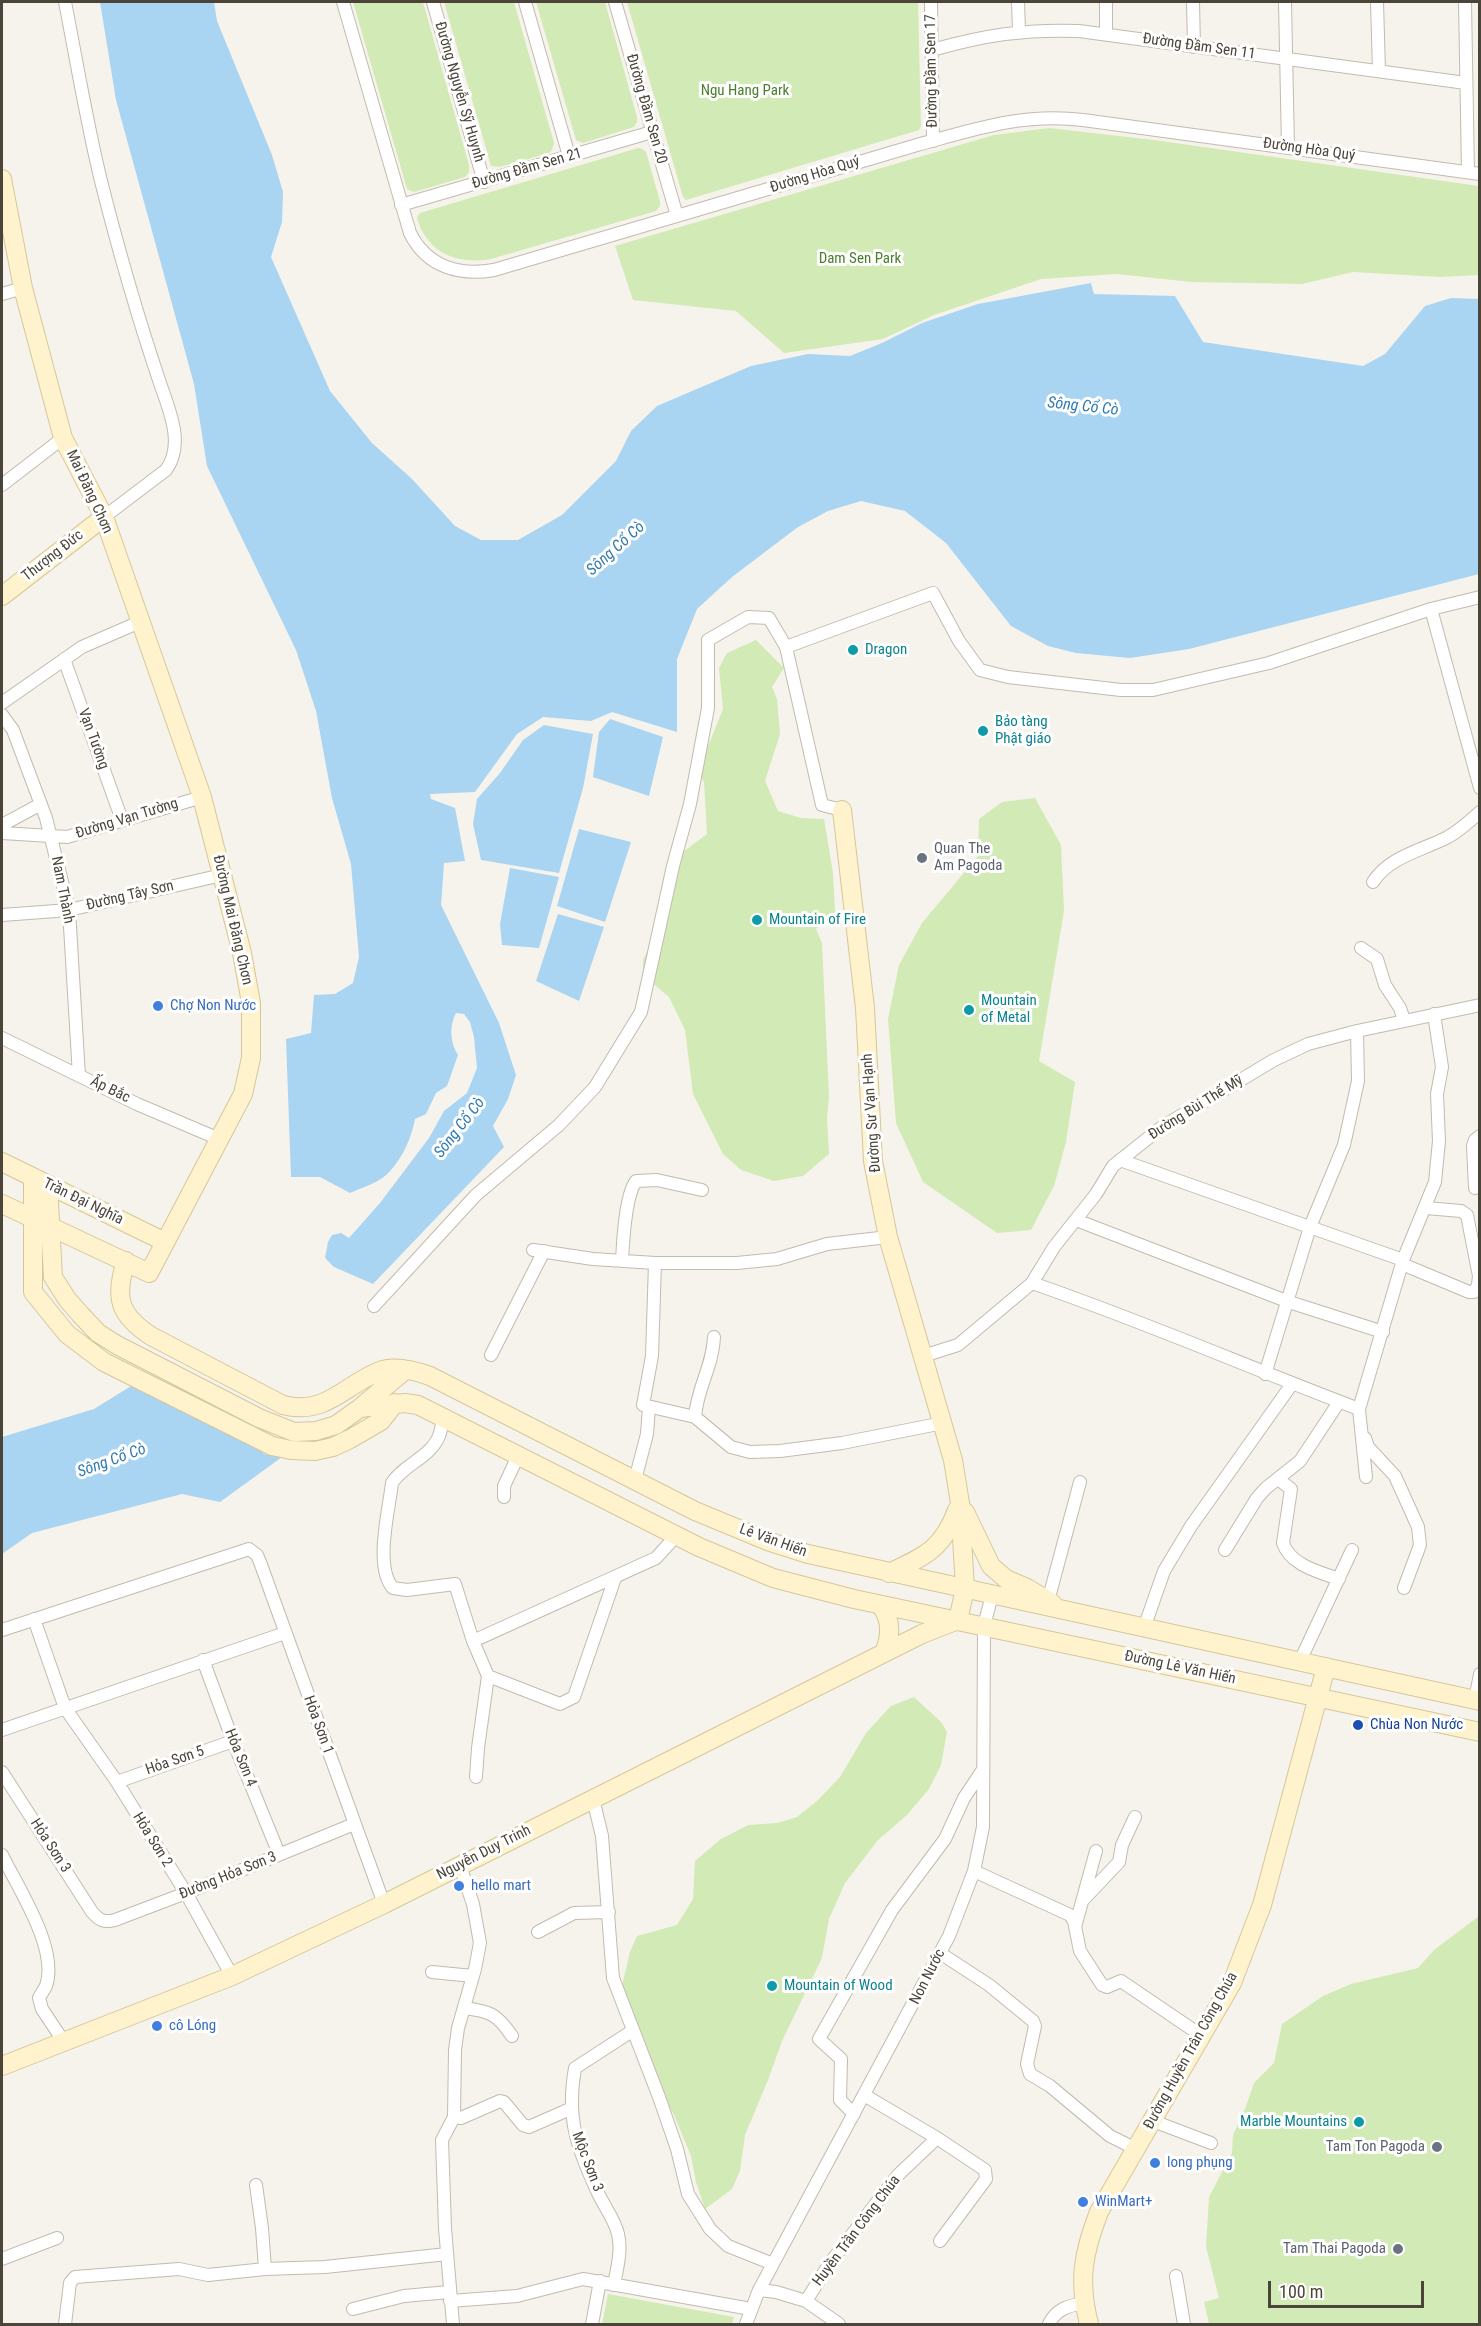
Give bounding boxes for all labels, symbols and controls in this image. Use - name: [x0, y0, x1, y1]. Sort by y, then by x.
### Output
- street label: Đường Đầm Sen 17: [922, 14, 942, 128]
- street label: Đường Nguyễn Sỹ Huynh: [430, 20, 488, 164]
- street label: Đường Đầm Sen 11: [1141, 30, 1257, 64]
- street label: Đường Đầm Sen 20: [622, 52, 670, 166]
- park label: Ngu Hang Park: [701, 82, 789, 100]
- street label: Đường Hòa Quý: [1262, 135, 1356, 165]
- street label: Đường Đầm Sen 21: [470, 145, 584, 193]
- street label: Đường Hòa Quý: [768, 153, 862, 197]
- park label: Dam Sen Park: [819, 250, 901, 268]
- water label: Sông Cổ Cò: [1046, 394, 1120, 420]
- street label: Mai Đăng Chơn: [62, 447, 116, 537]
- water label: Sông Cổ Cò: [583, 518, 649, 580]
- street label: Thượng Đức: [19, 526, 87, 586]
- place label: Dragon: [865, 641, 907, 659]
- marker: Dragon: [846, 643, 860, 657]
- street label: Vạn Tường: [74, 706, 112, 772]
- place label: Bảo tàng Phật giáo: [995, 713, 1051, 748]
- marker: Bảo tàng Phật giáo: [976, 724, 990, 738]
- street label: Đường Vạn Tường: [74, 795, 180, 843]
- place label: Quan The Am Pagoda: [934, 840, 1002, 875]
- marker: Quan The Am Pagoda: [915, 851, 929, 865]
- street label: Đường Mai Đăng Chơn: [208, 853, 256, 987]
- street label: Nam Thành: [47, 855, 77, 925]
- street label: Đường Tây Sơn: [85, 877, 175, 915]
- place label: Mountain of Fire: [769, 911, 866, 929]
- marker: Mountain of Fire: [750, 913, 764, 927]
- place label: Mountain of Metal: [981, 992, 1037, 1027]
- place label: Chợ Non Nước: [170, 997, 256, 1015]
- marker: Chợ Non Nước: [151, 999, 165, 1013]
- marker: Mountain of Metal: [962, 1003, 976, 1017]
- street label: Đường Sư Vạn Hạnh: [859, 1053, 885, 1173]
- street label: Đường Bùi Thế Mỹ: [1145, 1072, 1247, 1144]
- street label: Ấp Bắc: [87, 1073, 133, 1107]
- water label: Sông Cổ Cò: [430, 1094, 490, 1162]
- street label: Trần Đại Nghĩa: [40, 1175, 126, 1229]
- water label: Sông Cổ Cò: [75, 1440, 149, 1482]
- street label: Lê Văn Hiến: [737, 1520, 809, 1562]
- street label: Đường Lê Văn Hiến: [1123, 1647, 1237, 1689]
- street label: Hỏa Sơn 1: [299, 1693, 337, 1757]
- place label: Chùa Non Nước: [1370, 1716, 1463, 1734]
- marker: Chùa Non Nước: [1351, 1718, 1365, 1732]
- street label: Hỏa Sơn 4: [220, 1726, 260, 1790]
- street label: Hỏa Sơn 5: [143, 1743, 207, 1779]
- street label: Hỏa Sơn 2: [128, 1809, 176, 1871]
- street label: Hỏa Sơn 3: [26, 1816, 74, 1876]
- street label: Nguyễn Duy Trinh: [434, 1822, 534, 1884]
- street label: Đường Hỏa Sơn 3: [177, 1848, 279, 1904]
- place label: hello mart: [471, 1877, 531, 1895]
- marker: hello mart: [452, 1879, 466, 1893]
- street label: Non Nước: [906, 1946, 950, 2008]
- street label: Đường Huyền Trân Công Chúa: [1140, 1969, 1242, 2133]
- place label: Mountain of Wood: [784, 1977, 893, 1995]
- marker: Mountain of Wood: [765, 1979, 779, 1993]
- place label: cô Lóng: [169, 2017, 216, 2035]
- marker: cô Lóng: [150, 2019, 164, 2033]
- place label: Marble Mountains: [1240, 2113, 1347, 2131]
- marker: Marble Mountains: [1352, 2115, 1366, 2129]
- street label: Mộc Sơn 3: [567, 2130, 607, 2194]
- place label: Tam Ton Pagoda: [1326, 2138, 1425, 2156]
- marker: Tam Ton Pagoda: [1430, 2140, 1444, 2154]
- place label: long phụng: [1167, 2154, 1233, 2172]
- marker: long phụng: [1148, 2156, 1162, 2170]
- street label: Huyền Trần Công Chúa: [809, 2172, 905, 2290]
- place label: WinMart+: [1095, 2193, 1152, 2211]
- marker: WinMart+: [1076, 2195, 1090, 2209]
- place label: Tam Thai Pagoda: [1283, 2240, 1386, 2258]
- marker: Tam Thai Pagoda: [1391, 2242, 1405, 2256]
- scale bar: [1271, 2269, 1427, 2307]
- text: 100 m: [1279, 2281, 1323, 2302]

